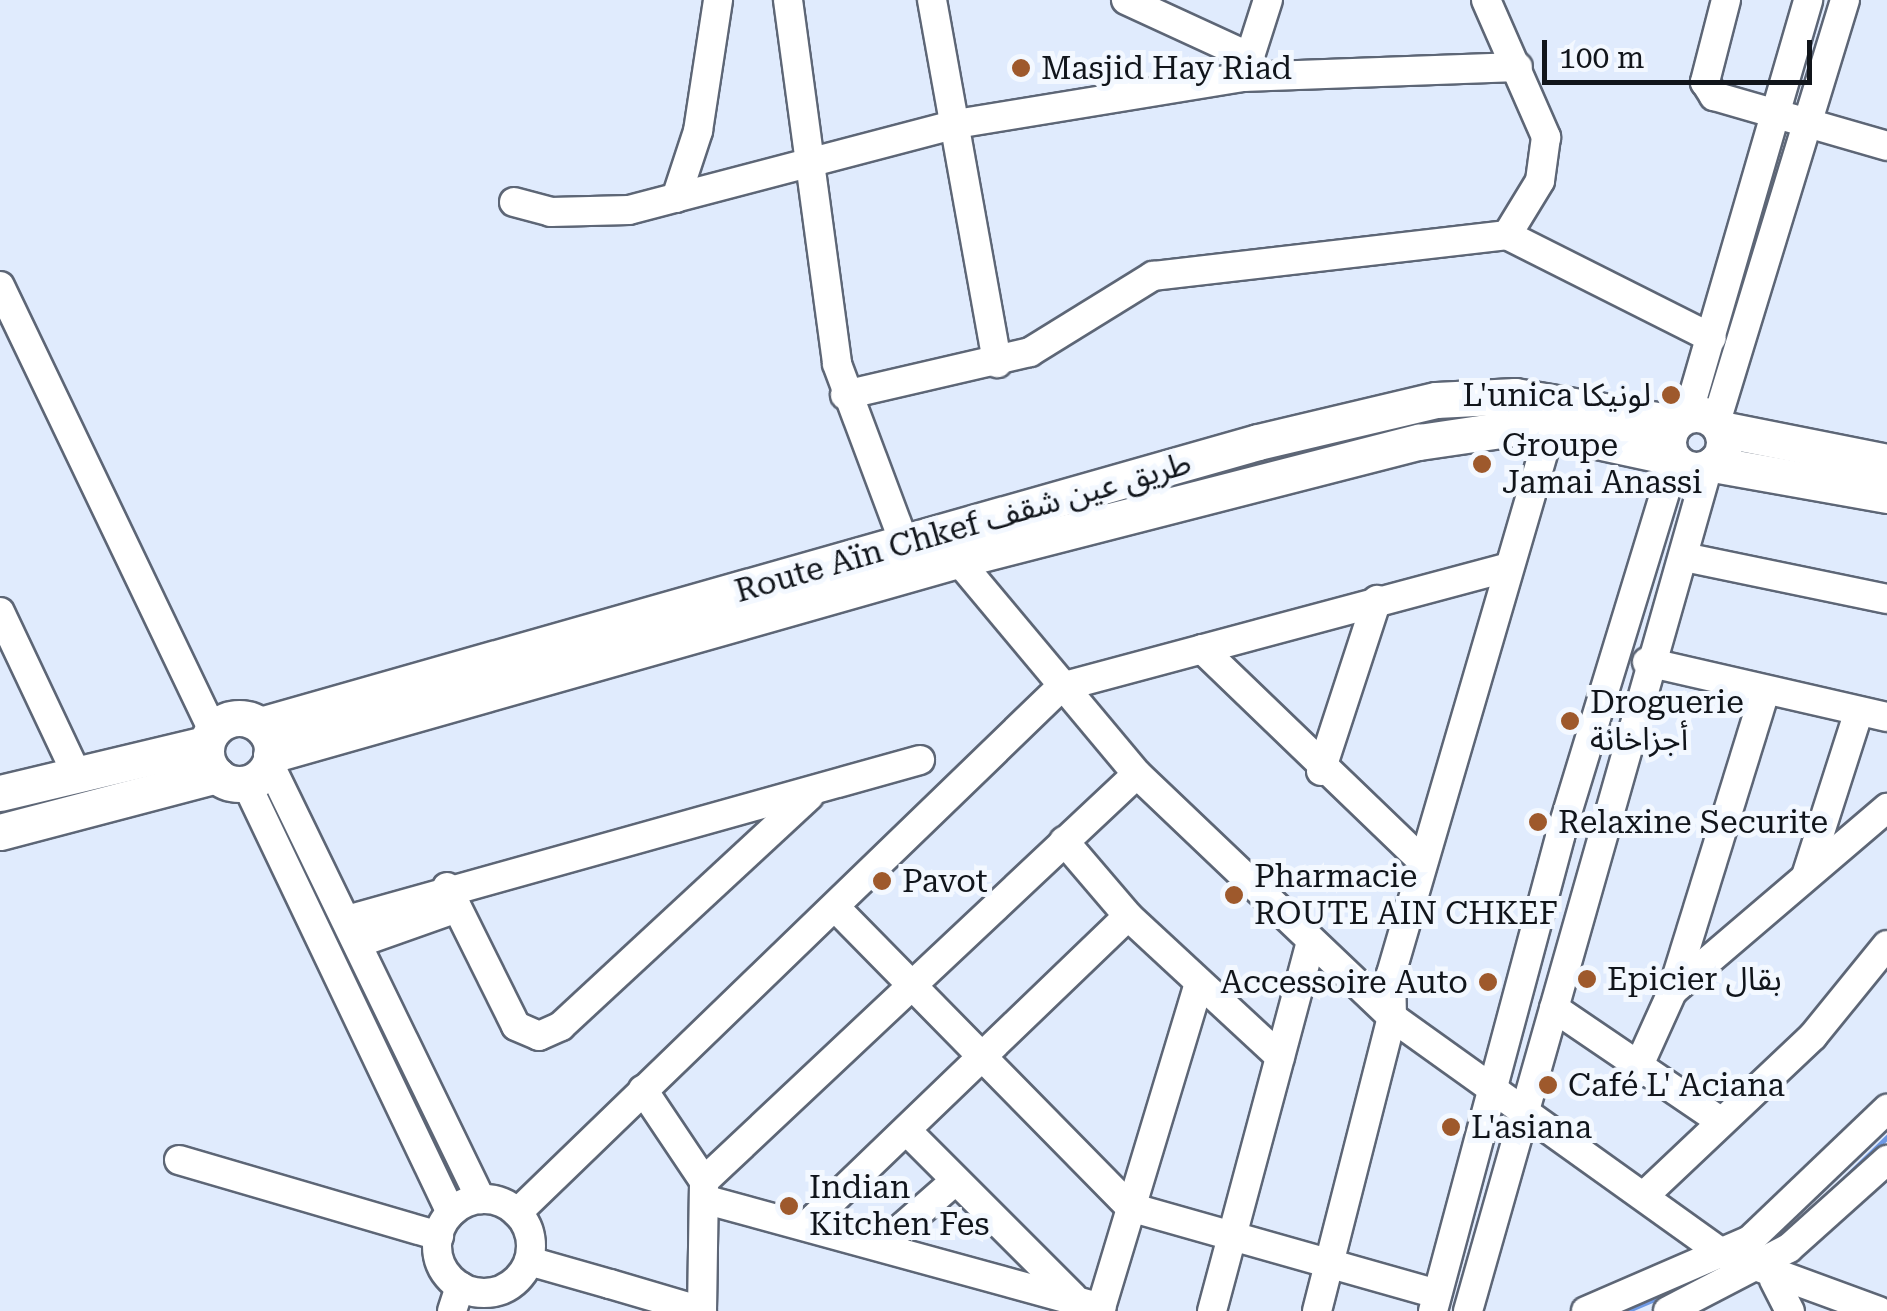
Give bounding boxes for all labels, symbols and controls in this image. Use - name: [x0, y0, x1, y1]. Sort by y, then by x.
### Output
- scale bar: [1547, 20, 1817, 82]
- text: 100 m: [1559, 40, 1644, 75]
- place label: Masjid Hay Riad: [1041, 49, 1292, 87]
- marker: Masjid Hay Riad: [1010, 57, 1032, 79]
- place label: L'unica لونيكا: [1463, 376, 1651, 414]
- marker: L'unica لونيكا: [1660, 384, 1682, 406]
- place label: Groupe Jamai Anassi: [1502, 427, 1702, 502]
- street label: Route Aïn Chkef طريق عين شقف: [730, 443, 1196, 611]
- marker: Groupe Jamai Anassi: [1471, 453, 1493, 475]
- place label: Droguerie أجزاخانة: [1590, 684, 1744, 759]
- marker: Droguerie أجزاخانة: [1559, 710, 1581, 732]
- place label: Relaxine Securite: [1558, 803, 1828, 841]
- marker: Relaxine Securite: [1527, 811, 1549, 833]
- place label: Pharmacie ROUTE AIN CHKEF: [1254, 858, 1558, 933]
- place label: Pavot: [902, 862, 988, 900]
- marker: Pavot: [871, 870, 893, 892]
- marker: Pharmacie ROUTE AIN CHKEF: [1223, 884, 1245, 906]
- place label: Epicier بقال: [1607, 960, 1782, 998]
- place label: Accessoire Auto: [1221, 963, 1468, 1001]
- marker: Epicier بقال: [1576, 968, 1598, 990]
- marker: Accessoire Auto: [1477, 971, 1499, 993]
- place label: Café L' Aciana: [1568, 1066, 1785, 1104]
- marker: Café L' Aciana: [1537, 1074, 1559, 1096]
- place label: L'asiana: [1471, 1108, 1592, 1146]
- marker: L'asiana: [1440, 1116, 1462, 1138]
- place label: Indian Kitchen Fes: [809, 1169, 990, 1244]
- marker: Indian Kitchen Fes: [778, 1195, 800, 1217]

